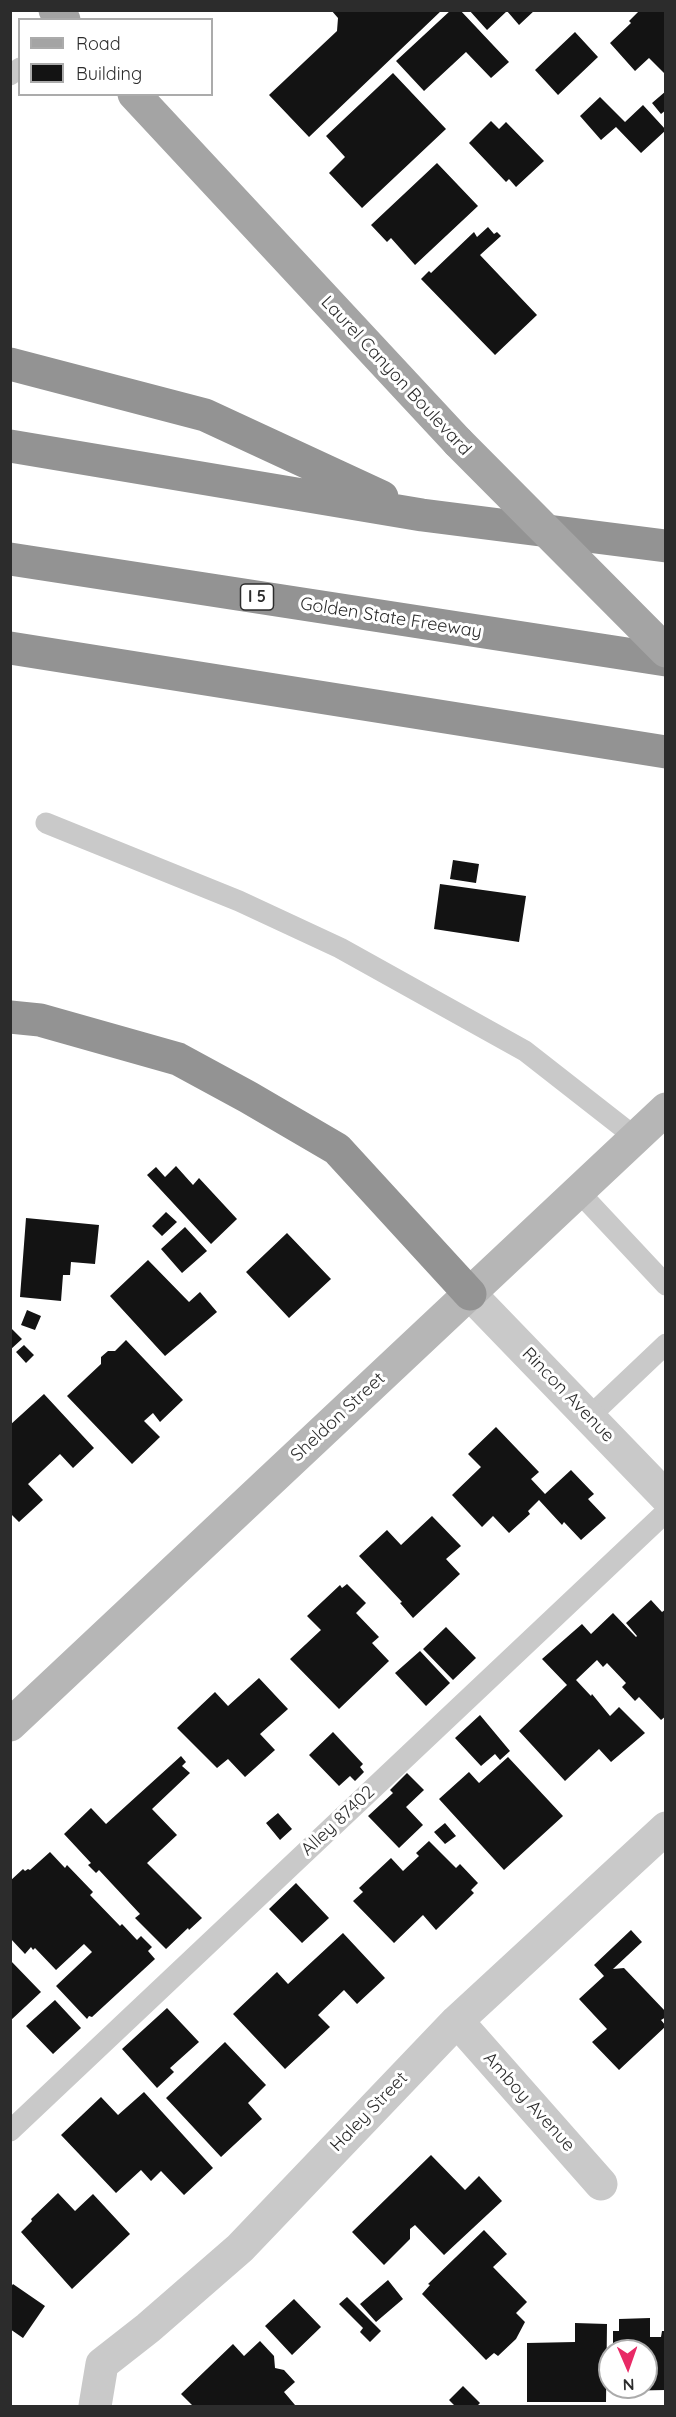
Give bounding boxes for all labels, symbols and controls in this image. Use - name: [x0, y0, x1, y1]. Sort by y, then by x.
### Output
- legend: [18, 18, 213, 96]
- text: Road: [76, 32, 121, 55]
- text: Building: [76, 62, 142, 85]
- street label: Laurel Canyon Boulevard: [316, 292, 476, 460]
- road number: I 5: [240, 584, 274, 610]
- street label: Golden State Freeway: [299, 593, 483, 643]
- street label: Rincon Avenue: [517, 1343, 619, 1447]
- street label: Sheldon Street: [286, 1368, 390, 1466]
- street label: Alley 87402: [297, 1781, 379, 1861]
- street label: Amboy Avenue: [479, 2048, 579, 2156]
- street label: Haley Street: [326, 2068, 412, 2156]
- north arrow: [598, 2339, 658, 2399]
- text: N: [622, 2375, 635, 2395]

